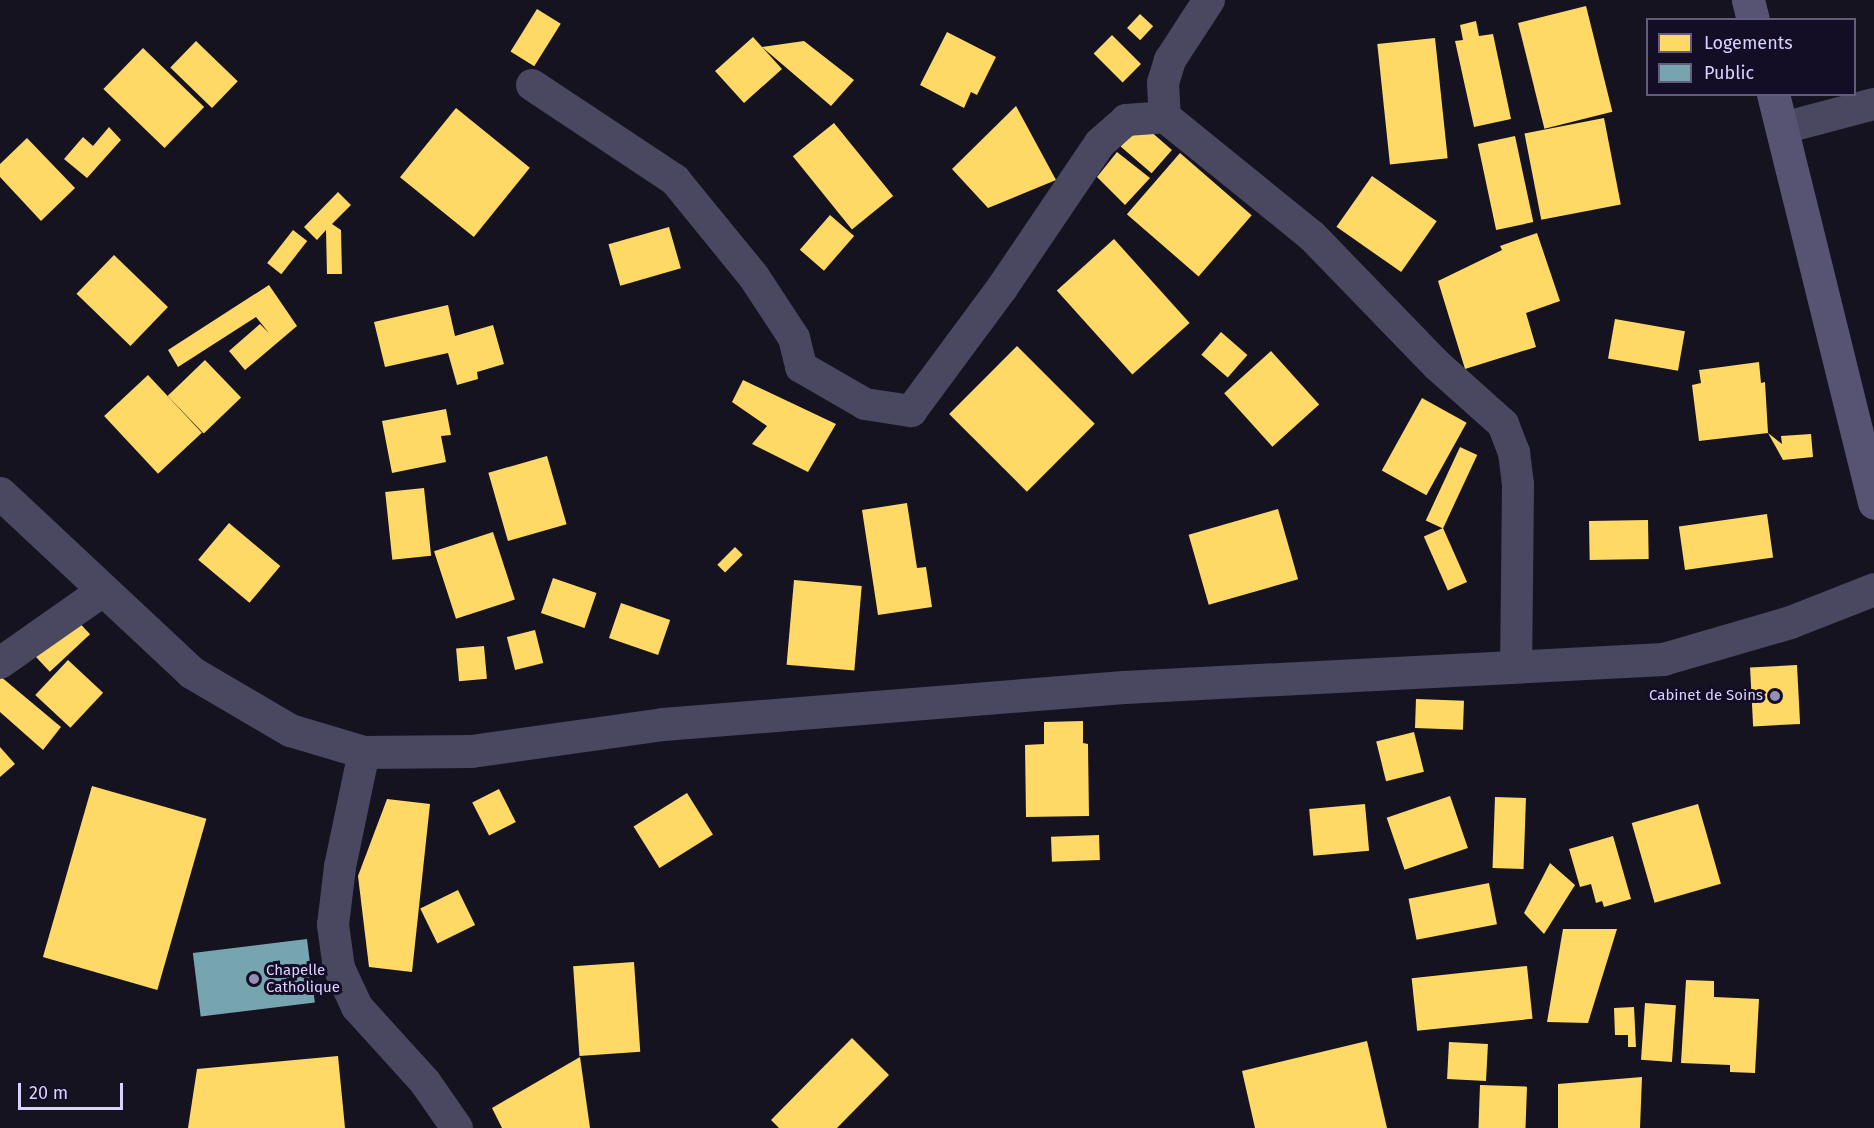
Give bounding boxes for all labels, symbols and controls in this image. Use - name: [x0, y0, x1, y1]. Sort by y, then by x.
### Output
- legend: [1646, 18, 1856, 96]
- text: Logements: [1704, 32, 1793, 54]
- text: Public: [1704, 62, 1754, 84]
- place label: Cabinet de Soins: [1649, 687, 1763, 705]
- marker: Cabinet de Soins: [1768, 689, 1782, 703]
- place label: Chapelle Catholique: [266, 961, 340, 996]
- marker: Chapelle Catholique: [247, 972, 261, 986]
- scale bar: [21, 1071, 126, 1109]
- text: 20 m: [29, 1082, 68, 1104]

